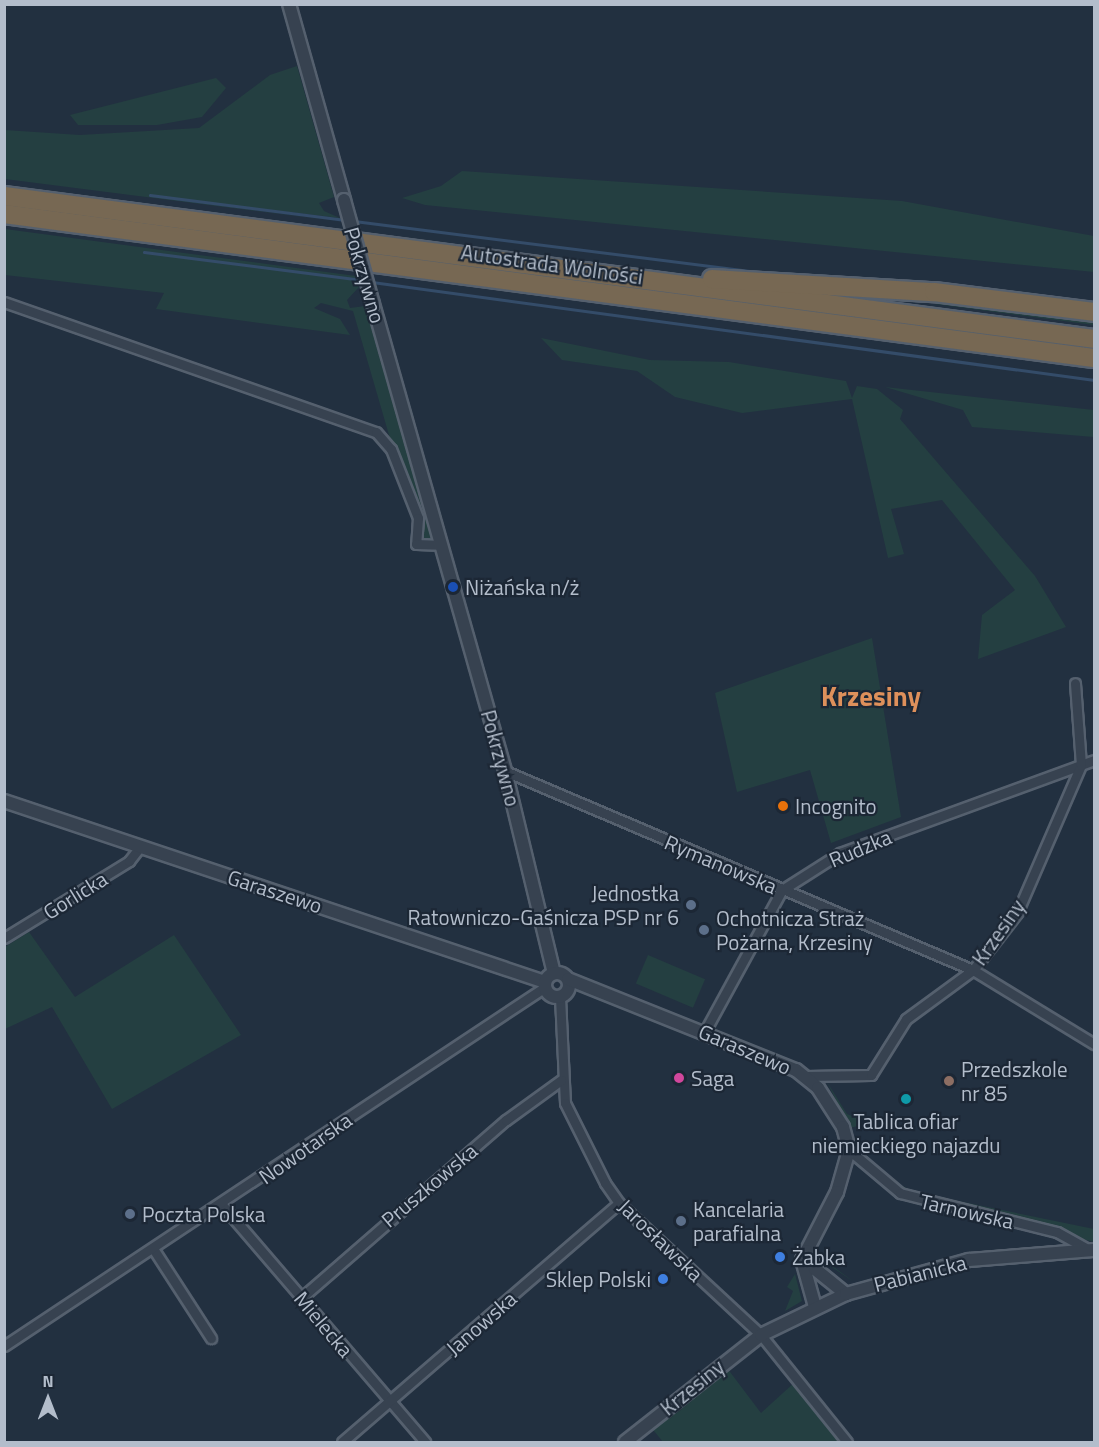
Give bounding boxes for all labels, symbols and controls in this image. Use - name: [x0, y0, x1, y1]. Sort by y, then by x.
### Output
- street label: Pokrzywno: [339, 224, 391, 326]
- street label: Autostrada Wolności: [459, 239, 645, 289]
- place label: Niżańska n/ż: [465, 574, 579, 600]
- marker: Niżańska n/ż: [446, 580, 460, 594]
- district label: Krzesiny: [821, 680, 921, 712]
- street label: Pokrzywno: [476, 707, 526, 809]
- place label: Incognito: [795, 793, 877, 819]
- marker: Incognito: [776, 799, 790, 813]
- street label: Rudzka: [825, 824, 895, 872]
- street label: Rymanowska: [661, 829, 781, 899]
- street label: Garaszewo: [225, 864, 325, 918]
- street label: Gorlicka: [38, 866, 112, 924]
- place label: Jednostka Ratowniczo-Gaśnicza PSP nr 6: [408, 880, 679, 930]
- street label: Krzesiny: [966, 894, 1030, 970]
- marker: Jednostka Ratowniczo-Gaśnicza PSP nr 6: [684, 898, 698, 912]
- place label: Ochotnicza Straż Pożarna, Krzesiny: [716, 905, 873, 955]
- marker: Ochotnicza Straż Pożarna, Krzesiny: [697, 923, 711, 937]
- street label: Garaszewo: [695, 1018, 795, 1080]
- place label: Przedszkole nr 85: [961, 1056, 1068, 1106]
- place label: Saga: [691, 1065, 734, 1091]
- marker: Saga: [672, 1071, 686, 1085]
- marker: Przedszkole nr 85: [942, 1074, 956, 1088]
- marker: Tablica ofiar niemieckiego najazdu: [899, 1092, 913, 1106]
- street label: Nowotarska: [254, 1107, 356, 1189]
- place label: Tablica ofiar niemieckiego najazdu: [812, 1108, 1000, 1158]
- street label: Pruszkowska: [376, 1138, 482, 1232]
- street label: Tarnowska: [918, 1188, 1016, 1234]
- street label: Jarosławska: [614, 1194, 708, 1286]
- place label: Kancelaria parafialna: [693, 1196, 784, 1246]
- place label: Poczta Polska: [142, 1201, 265, 1227]
- marker: Poczta Polska: [123, 1207, 137, 1221]
- marker: Kancelaria parafialna: [674, 1214, 688, 1228]
- place label: Żabka: [792, 1244, 845, 1270]
- street label: Pabianicka: [871, 1249, 969, 1297]
- marker: Żabka: [773, 1250, 787, 1264]
- place label: Sklep Polski: [546, 1266, 651, 1292]
- marker: Sklep Polski: [656, 1272, 670, 1286]
- street label: Mielecka: [289, 1286, 359, 1362]
- street label: Janowska: [441, 1286, 521, 1360]
- street label: Krzesiny: [655, 1354, 729, 1420]
- north arrow: [18, 1369, 78, 1429]
- text: N: [42, 1369, 54, 1393]

